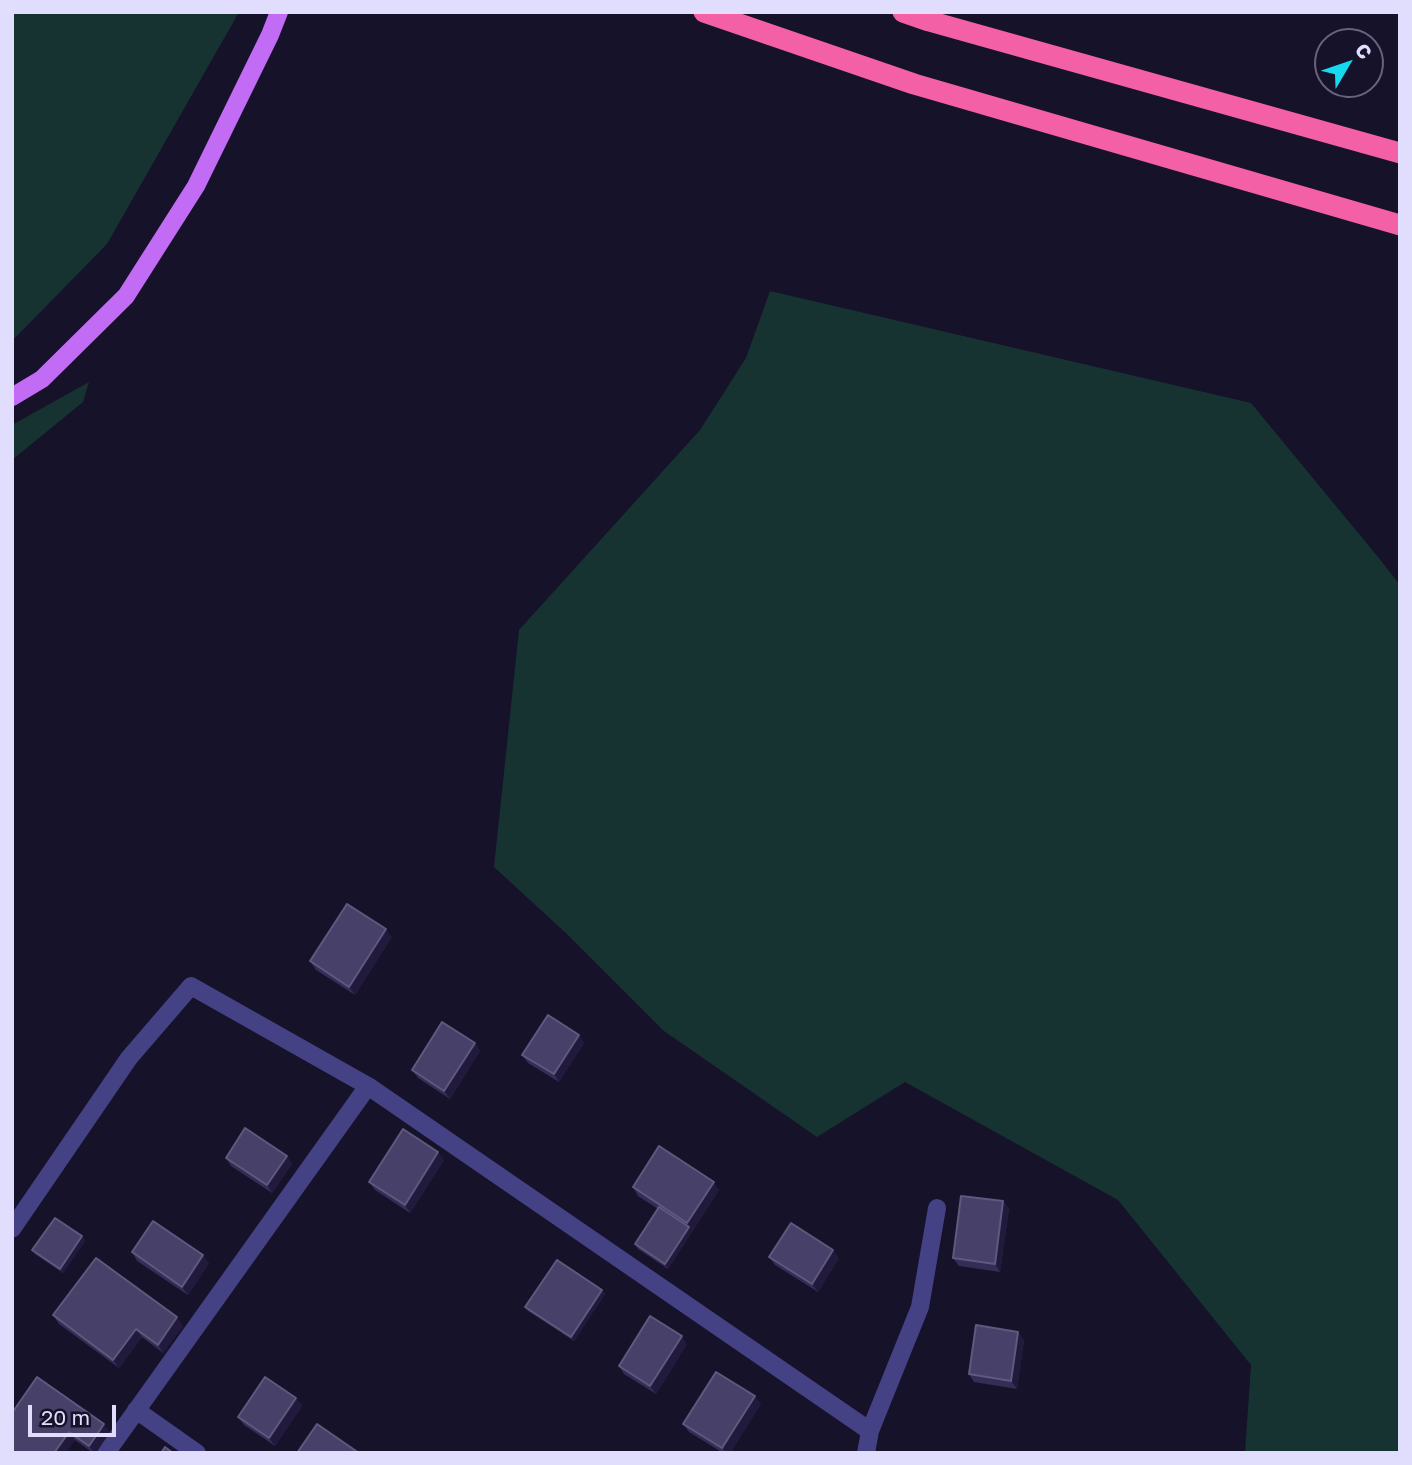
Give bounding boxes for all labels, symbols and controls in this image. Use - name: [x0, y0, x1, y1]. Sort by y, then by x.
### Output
- north arrow: [1314, 28, 1384, 98]
- text: С: [1351, 38, 1377, 63]
- scale bar: [32, 1392, 119, 1436]
- text: 20 m: [41, 1404, 90, 1430]

